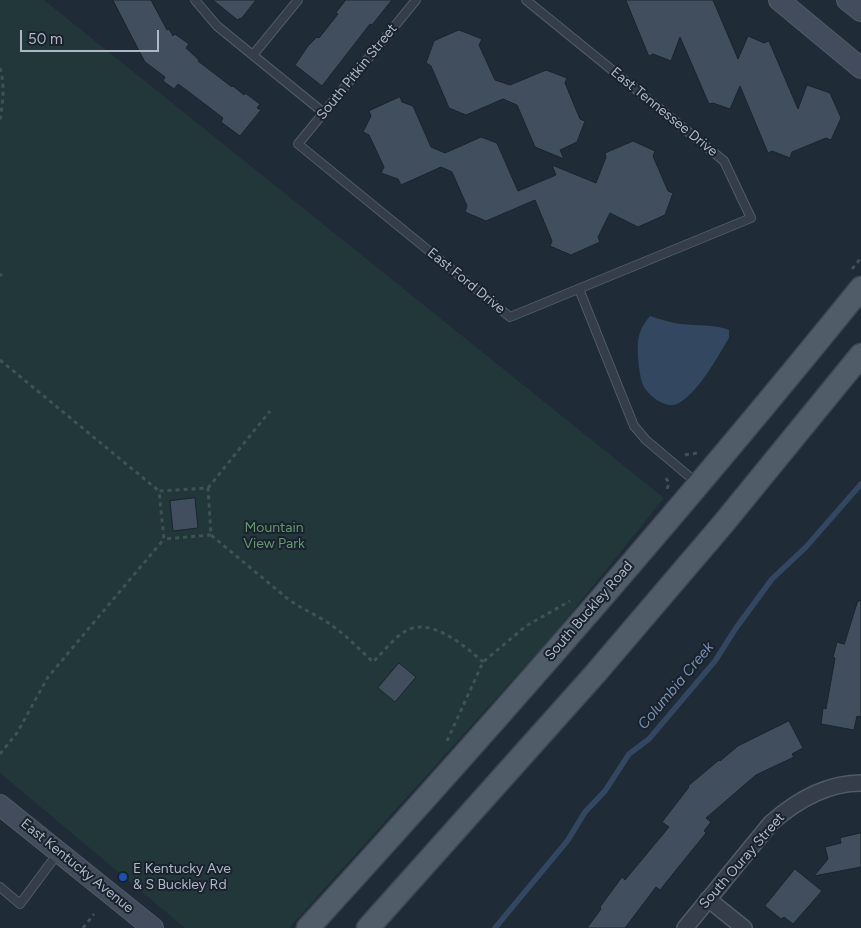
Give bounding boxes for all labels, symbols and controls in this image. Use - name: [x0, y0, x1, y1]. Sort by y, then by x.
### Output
- scale bar: [22, 20, 161, 52]
- street label: South Pitkin Street: [313, 21, 401, 123]
- text: 50 m: [28, 30, 63, 48]
- street label: East Tennessee Drive: [607, 64, 721, 160]
- street label: East Ford Drive: [424, 245, 508, 317]
- park label: Mountain View Park: [243, 520, 305, 552]
- street label: South Buckley Road: [542, 558, 636, 664]
- water label: Columbia Creek: [634, 639, 718, 733]
- street label: South Ouray Street: [696, 810, 788, 912]
- street label: East Kentucky Avenue: [17, 815, 137, 917]
- place label: E Kentucky Ave & S Buckley Rd: [133, 861, 231, 894]
- marker: E Kentucky Ave & S Buckley Rd: [117, 871, 129, 883]

